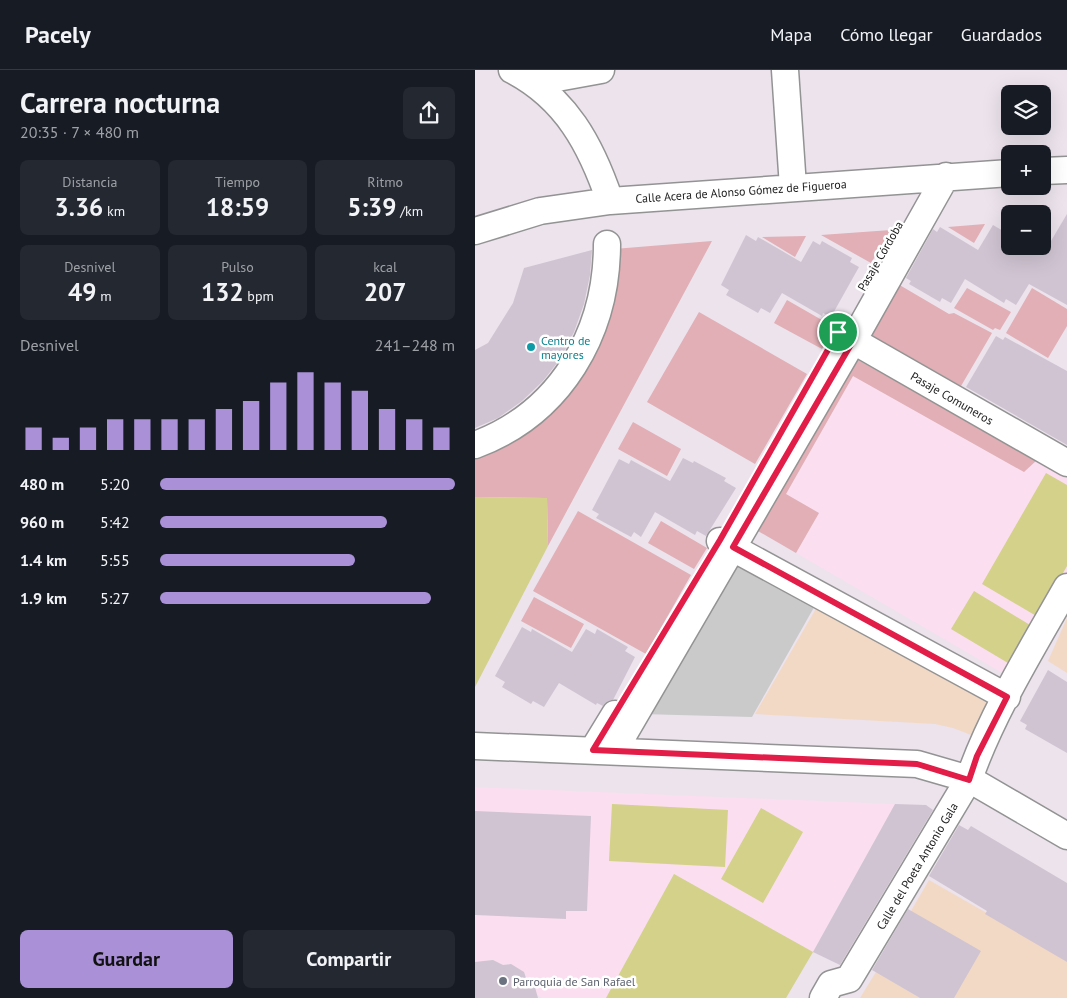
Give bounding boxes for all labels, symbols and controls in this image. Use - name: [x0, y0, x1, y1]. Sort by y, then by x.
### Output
- text: Pacely: [25, 19, 91, 50]
- text: Mapa: [770, 23, 812, 46]
- text: Cómo llegar: [840, 23, 933, 46]
- text: Guardados: [961, 23, 1042, 46]
- text: Carrera nocturna: [20, 84, 220, 121]
- map controls: [1001, 85, 1051, 255]
- button: layers: [1001, 85, 1051, 135]
- button: share: [403, 87, 455, 139]
- text: 20:35 · 7 × 480 m: [20, 122, 139, 142]
- button: +: [1001, 145, 1051, 195]
- text: Distancia: [62, 173, 117, 191]
- text: Tiempo: [215, 173, 260, 191]
- text: Ritmo: [367, 173, 403, 191]
- street label: Calle Acera de Alonso Gómez de Figueroa: [635, 176, 847, 206]
- text: 3.36: [55, 191, 103, 223]
- text: 18:59: [206, 191, 269, 223]
- text: 5:39: [347, 191, 396, 223]
- text: km: [103, 202, 125, 220]
- text: /km: [396, 202, 423, 220]
- button: −: [1001, 205, 1051, 255]
- street label: Pasaje Córdoba: [854, 218, 906, 294]
- text: Desnivel: [64, 258, 116, 276]
- text: Pulso: [221, 258, 254, 276]
- text: kcal: [373, 258, 397, 276]
- text: 49: [68, 276, 96, 308]
- text: 132: [201, 276, 244, 308]
- text: 207: [364, 276, 406, 308]
- text: m: [96, 287, 112, 305]
- text: bpm: [244, 287, 274, 305]
- pin: [817, 311, 859, 353]
- icon: arrive: [824, 318, 852, 346]
- place label: Centro de mayores: [541, 333, 590, 362]
- text: Desnivel: [20, 335, 79, 355]
- text: 241–248 m: [375, 335, 455, 355]
- marker: Centro de mayores: [525, 341, 537, 353]
- street label: Pasaje Comuneros: [908, 368, 996, 428]
- text: 480 m: [20, 474, 64, 494]
- text: 5:20: [100, 474, 130, 494]
- text: 960 m: [20, 512, 64, 532]
- text: 5:42: [100, 512, 130, 532]
- text: 1.4 km: [20, 550, 67, 570]
- text: 5:55: [100, 550, 130, 570]
- text: 1.9 km: [20, 588, 67, 608]
- text: 5:27: [100, 588, 130, 608]
- street label: Calle del Poeta Antonio Gala: [873, 800, 961, 932]
- button: Guardar: [20, 930, 233, 988]
- button: Compartir: [243, 930, 455, 988]
- place label: Parroquia de San Rafael: [513, 974, 636, 989]
- marker: Parroquia de San Rafael: [497, 975, 509, 987]

